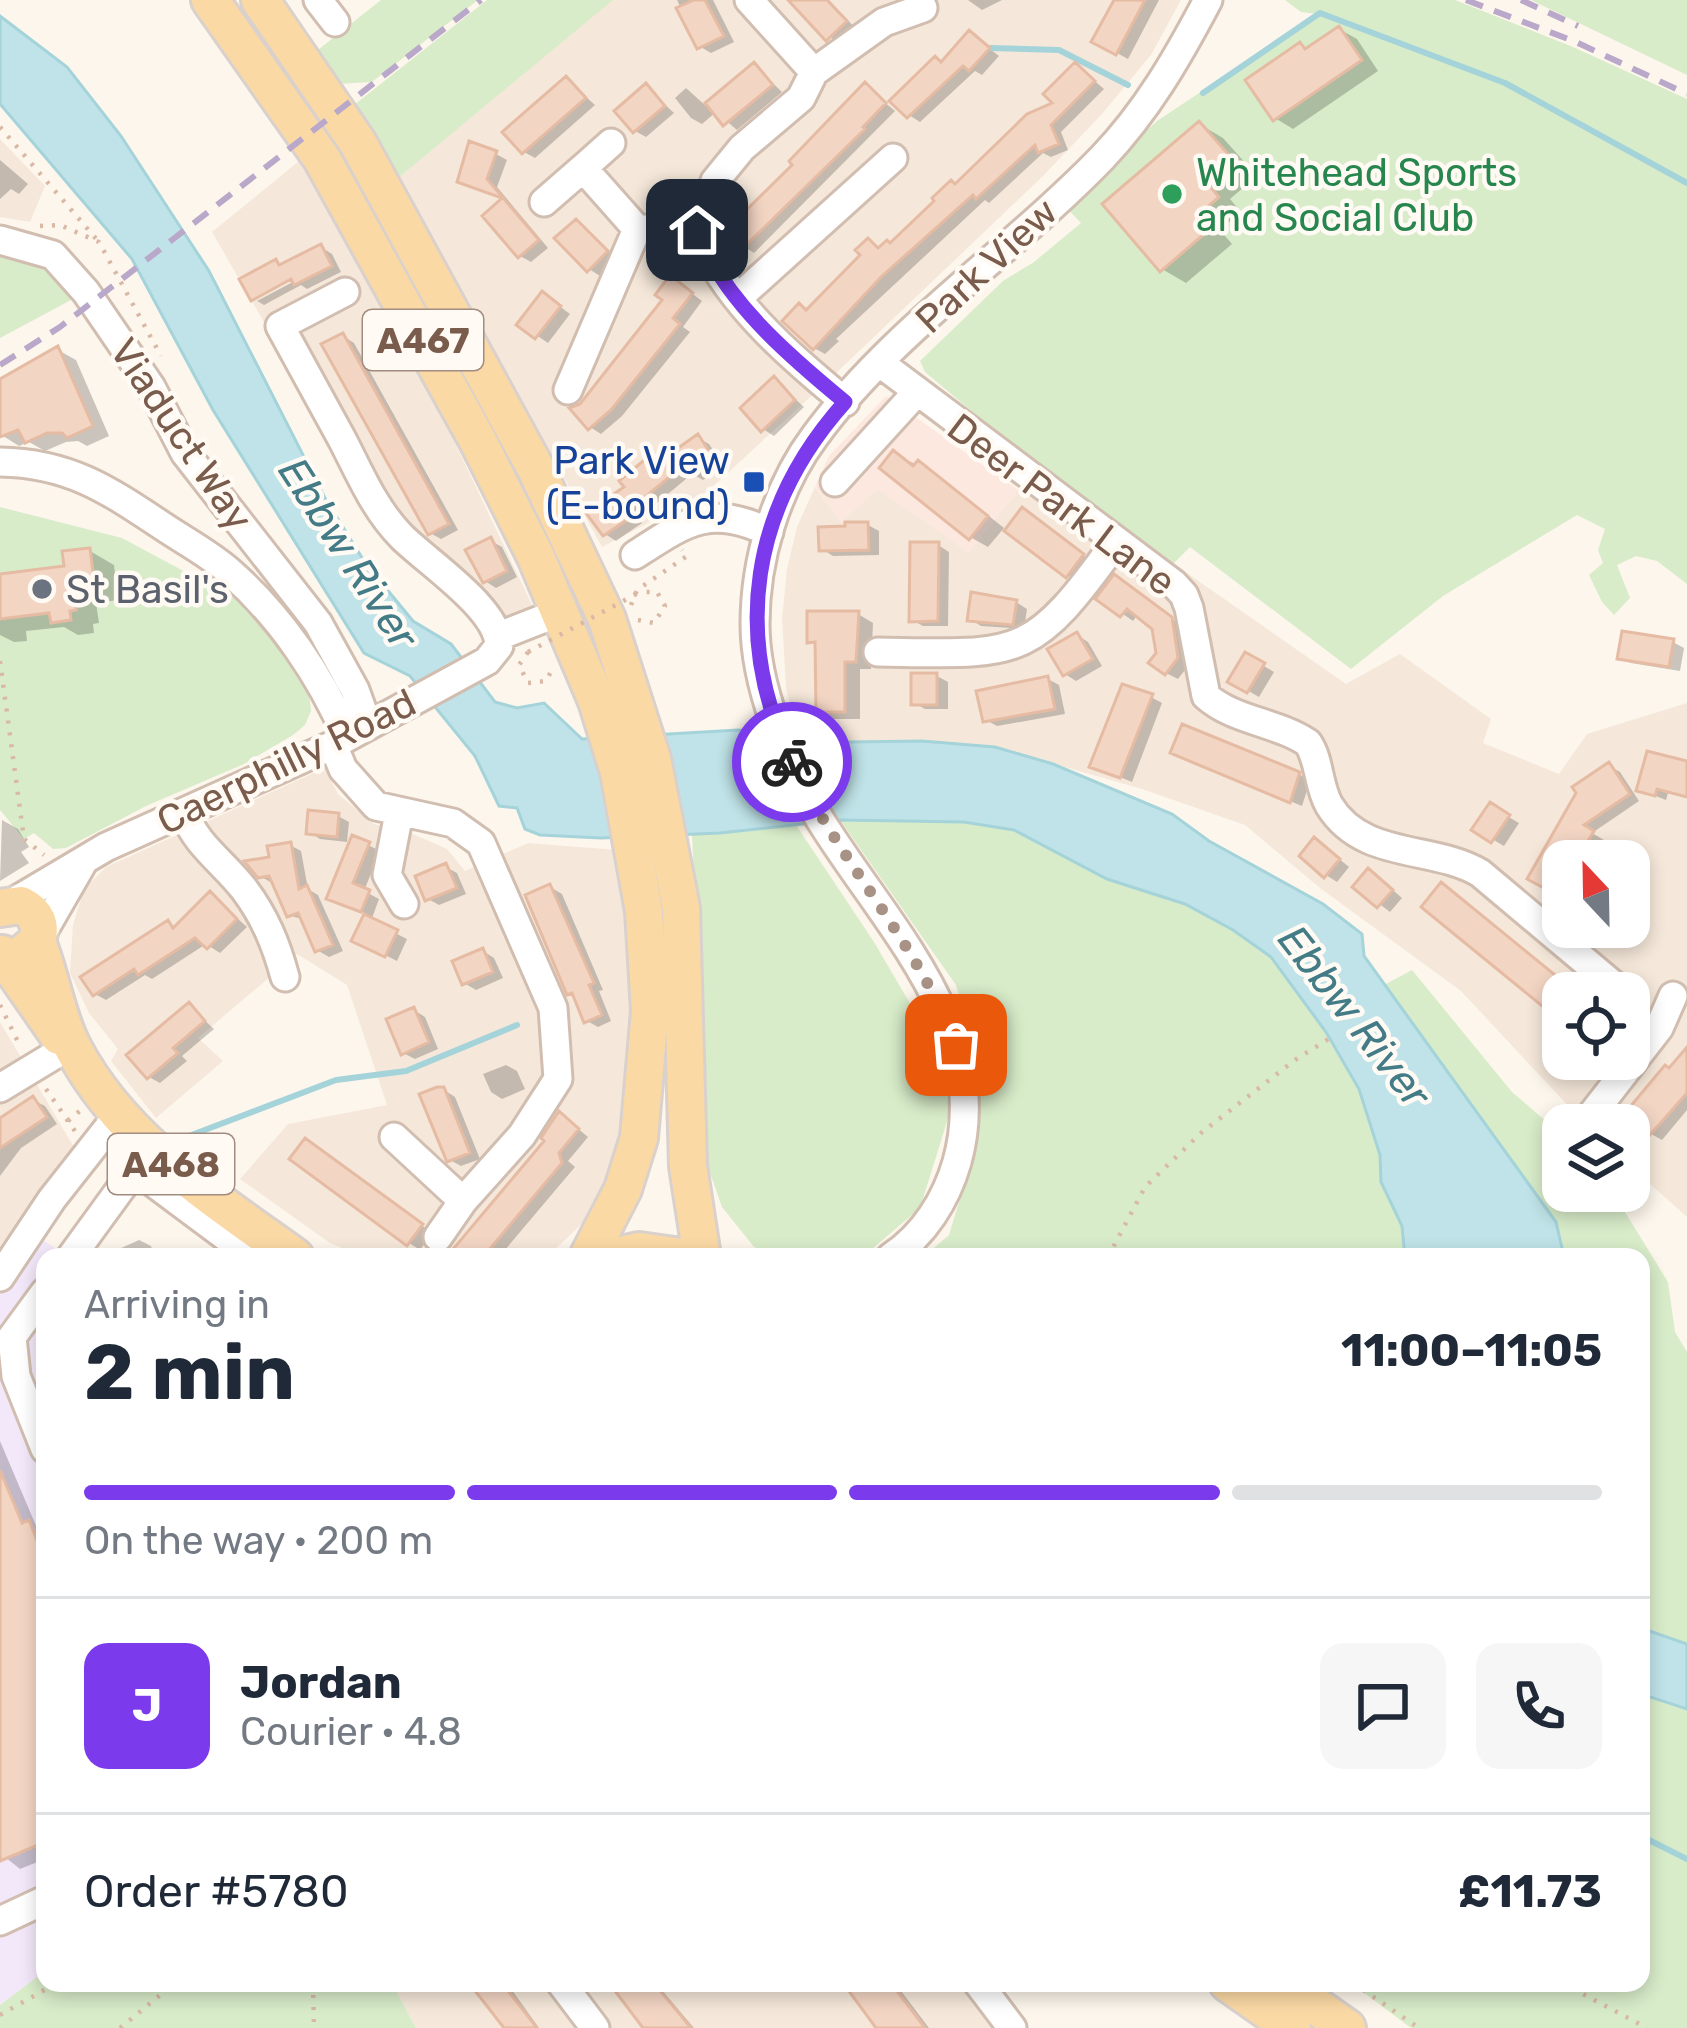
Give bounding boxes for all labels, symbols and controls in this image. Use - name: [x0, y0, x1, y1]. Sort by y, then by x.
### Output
- place label: Whitehead Sports and Social Club: [1196, 150, 1517, 241]
- pin: [646, 179, 748, 281]
- marker: Whitehead Sports and Social Club: [1159, 181, 1185, 207]
- street label: Park View: [906, 189, 1067, 343]
- icon: home: [664, 197, 730, 263]
- road number: A467: [363, 310, 483, 370]
- street label: Viaduct Way: [100, 330, 262, 539]
- street label: Deer Park Lane: [938, 404, 1184, 605]
- place label: Park View (E-bound): [546, 438, 730, 529]
- water label: Ebbw River: [268, 449, 430, 660]
- marker: Park View (E-bound): [741, 469, 767, 495]
- place label: St Basil's: [66, 567, 229, 613]
- marker: St Basil's: [29, 576, 55, 602]
- street label: Caerphilly Road: [150, 679, 423, 844]
- courier: [732, 702, 852, 822]
- icon: bike: [759, 729, 825, 795]
- north arrow: [1542, 840, 1650, 948]
- map controls: [1542, 840, 1650, 1212]
- water label: Ebbw River: [1267, 915, 1442, 1119]
- button: locate: [1542, 972, 1650, 1080]
- pin: [905, 994, 1007, 1096]
- icon: bag: [923, 1012, 989, 1078]
- button: layers: [1542, 1104, 1650, 1212]
- road number: A468: [108, 1134, 234, 1194]
- text: Arriving in: [84, 1282, 270, 1328]
- text: 11:00–11:05: [1341, 1324, 1602, 1377]
- text: 2 min: [84, 1326, 295, 1419]
- text: On the way · 200 m: [84, 1518, 433, 1564]
- button: chat: [1320, 1643, 1446, 1769]
- button: phone: [1476, 1643, 1602, 1769]
- text: Jordan: [240, 1656, 402, 1709]
- text: J: [132, 1679, 162, 1732]
- text: Courier · 4.8: [240, 1709, 462, 1755]
- text: Order #5780: [84, 1865, 349, 1918]
- text: £11.73: [1458, 1865, 1602, 1918]

